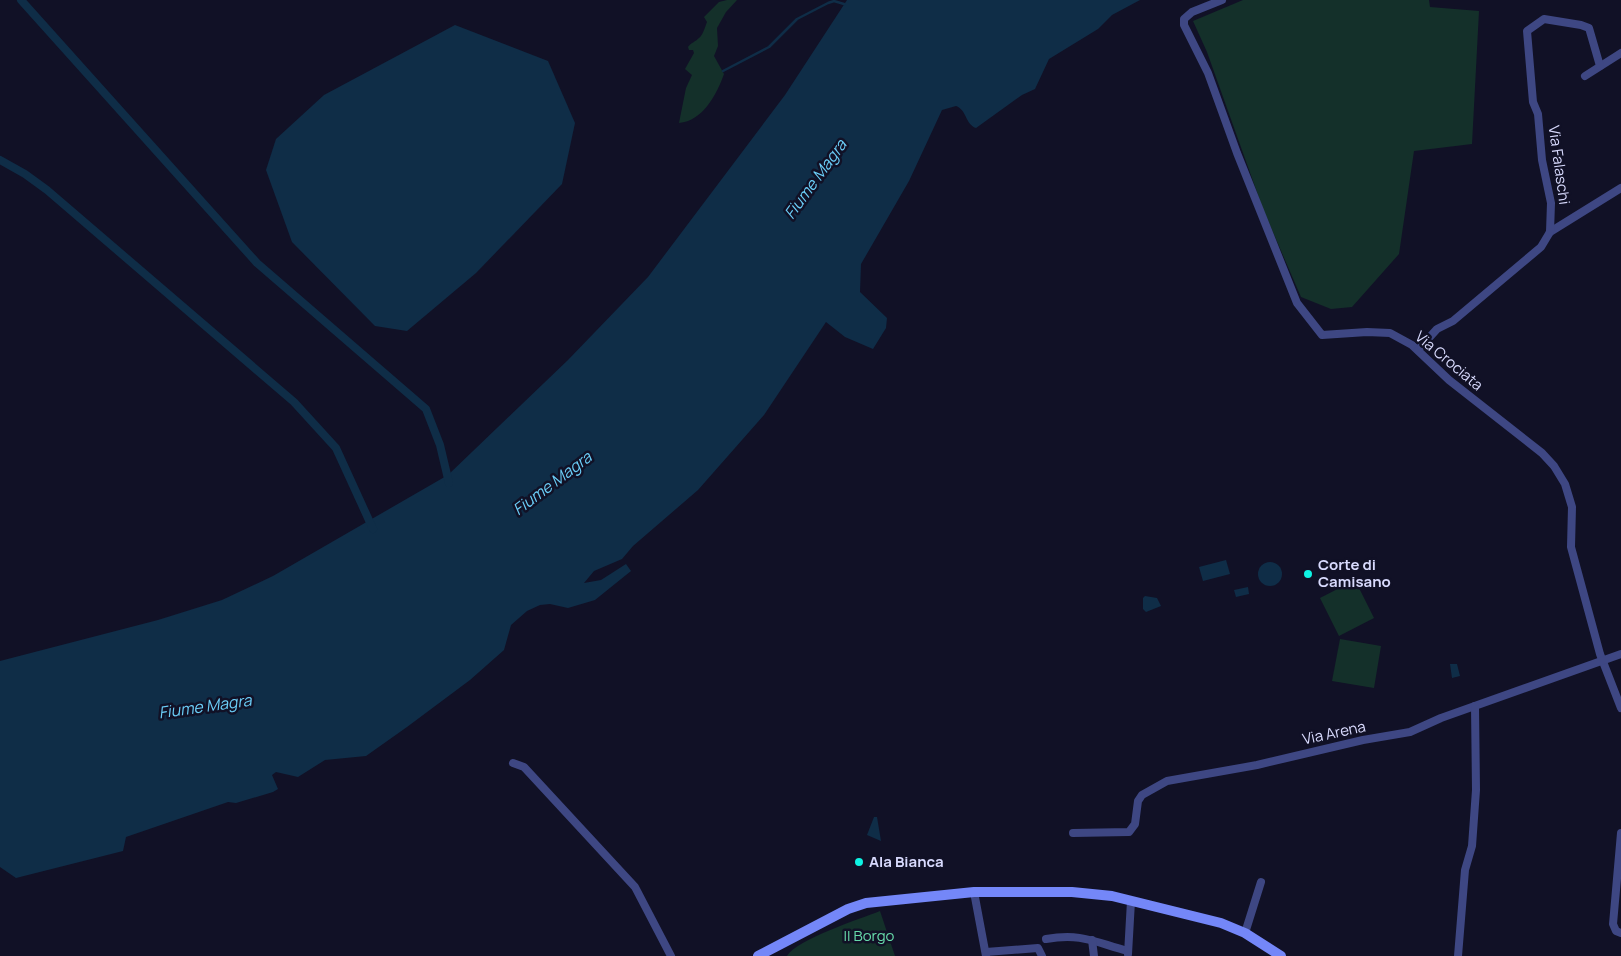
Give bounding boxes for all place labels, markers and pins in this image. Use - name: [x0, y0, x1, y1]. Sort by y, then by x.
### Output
- place label: Corte di Camisano: [1318, 554, 1391, 592]
- marker: Corte di Camisano: [1302, 568, 1314, 580]
- place label: Ala Bianca: [869, 851, 944, 872]
- marker: Ala Bianca: [853, 856, 865, 868]

